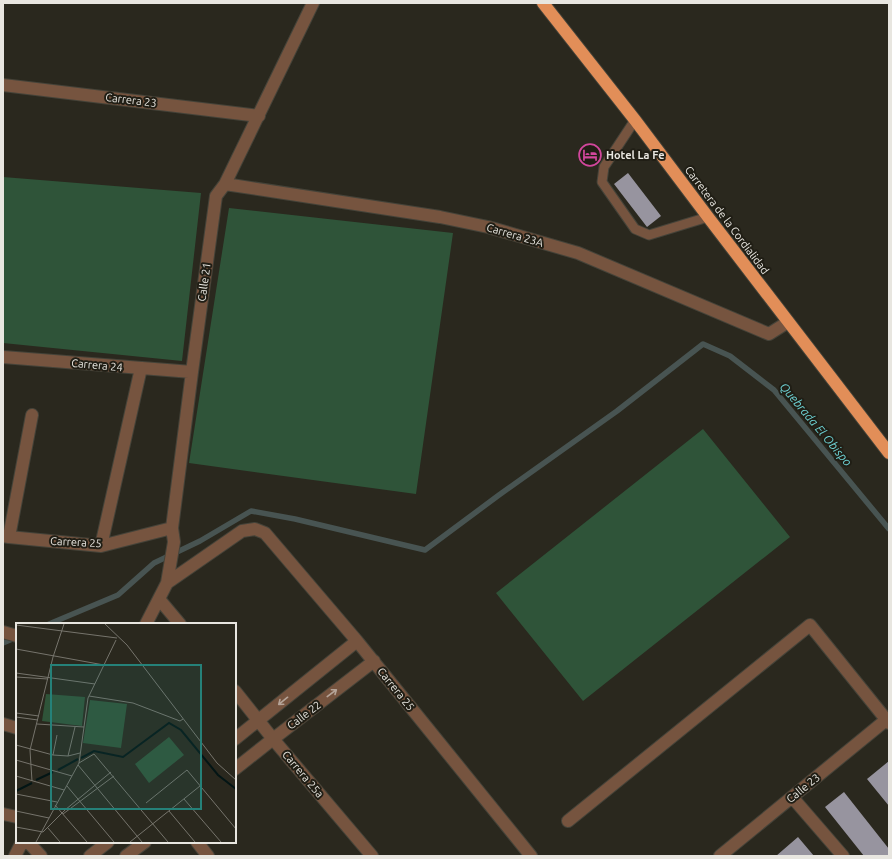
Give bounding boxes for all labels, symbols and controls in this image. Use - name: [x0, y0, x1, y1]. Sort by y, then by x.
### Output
- street label: Carrera 23: [105, 91, 157, 109]
- hotel icon: Hotel La Fe: [577, 142, 603, 168]
- place label: Hotel La Fe: [606, 149, 665, 161]
- street label: Carretera de la Cordialidad: [683, 164, 771, 276]
- street label: Carrera 23A: [485, 221, 546, 249]
- street label: Calle 21: [195, 262, 213, 302]
- street label: Carrera 24: [71, 357, 123, 373]
- water label: Quebrada El Obispo: [777, 380, 855, 469]
- street label: Carrera 25: [50, 535, 102, 549]
- inset map: [16, 623, 236, 843]
- street label: Carrera 25: [375, 665, 417, 713]
- one-way arrow: [326, 689, 337, 698]
- one-way arrow: [278, 696, 289, 705]
- street label: Calle 22: [285, 698, 323, 732]
- street label: Carrera 25a: [280, 748, 326, 800]
- street label: Calle 23: [784, 771, 822, 805]

